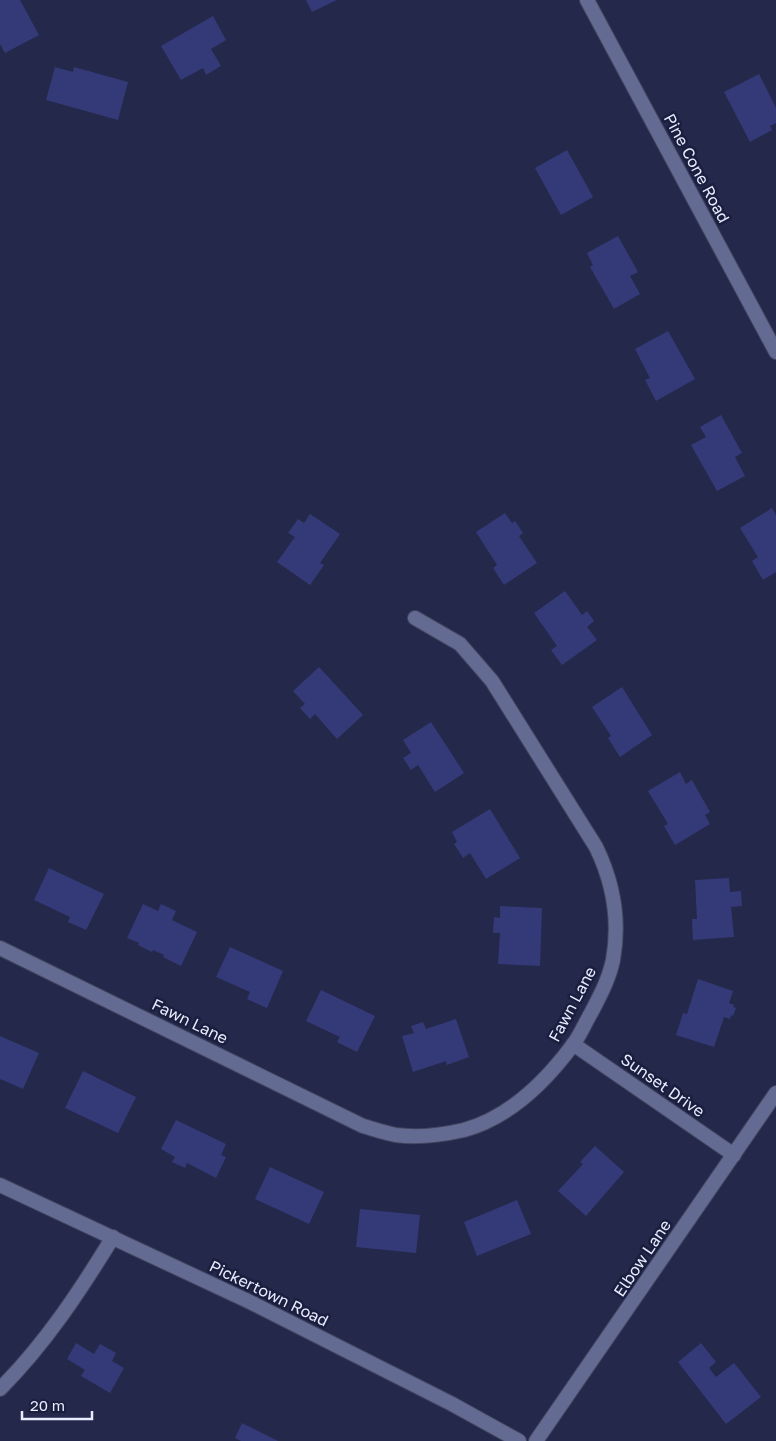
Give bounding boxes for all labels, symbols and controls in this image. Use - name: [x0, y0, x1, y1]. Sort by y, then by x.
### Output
- street label: Pine Cone Road: [660, 110, 734, 226]
- street label: Fawn Lane: [544, 963, 600, 1045]
- street label: Fawn Lane: [149, 994, 231, 1048]
- street label: Sunset Drive: [617, 1049, 709, 1121]
- street label: Elbow Lane: [609, 1216, 675, 1300]
- street label: Pickertown Road: [206, 1256, 332, 1330]
- scale bar: [22, 1388, 92, 1420]
- text: 20 m: [30, 1396, 65, 1414]

